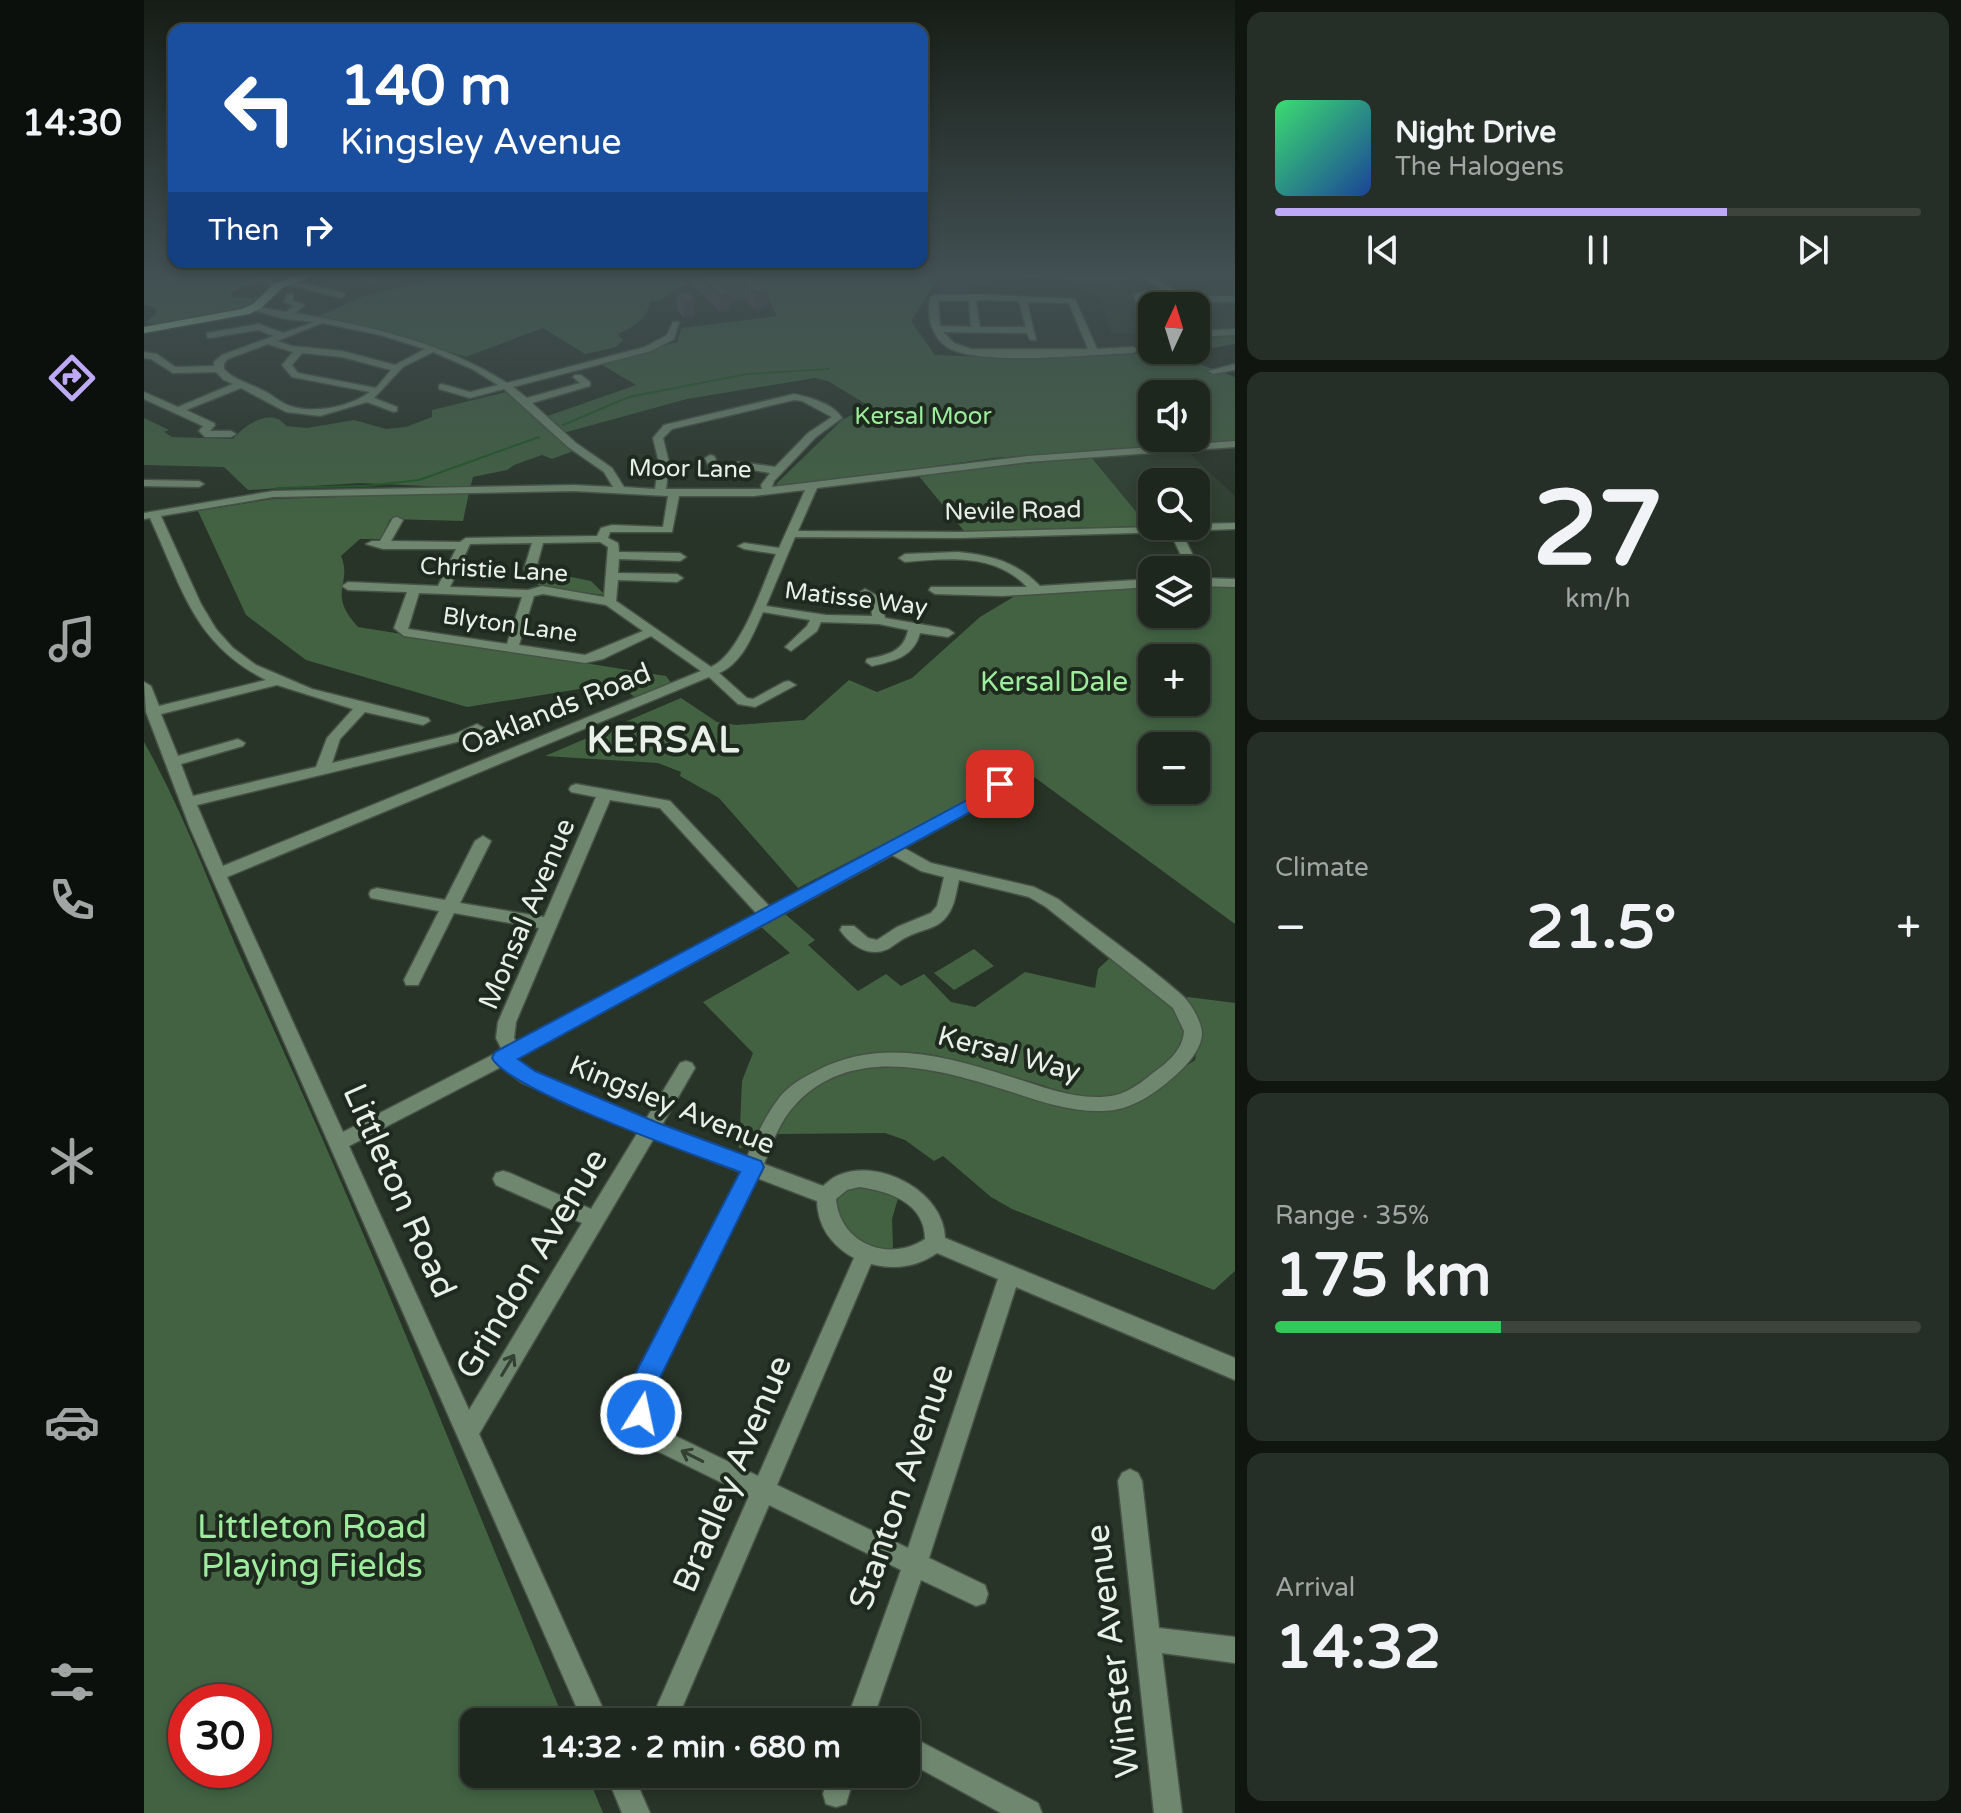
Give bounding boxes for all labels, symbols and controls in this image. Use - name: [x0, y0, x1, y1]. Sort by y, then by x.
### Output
- text: 140 m: [340, 53, 511, 120]
- icon: left: [208, 56, 312, 160]
- text: 14:30: [22, 102, 122, 145]
- text: Night Drive: [1395, 114, 1556, 151]
- text: Kingsley Avenue: [340, 121, 622, 164]
- text: The Halogens: [1395, 151, 1564, 182]
- icon: right: [296, 208, 340, 252]
- text: Then: [208, 212, 280, 249]
- icon: previous: [1361, 228, 1405, 272]
- icon: pause: [1576, 228, 1620, 272]
- icon: next: [1791, 228, 1835, 272]
- north arrow: [1138, 292, 1210, 364]
- map controls: [1138, 292, 1210, 804]
- icon: directions: [44, 350, 100, 406]
- button: sound: [1138, 380, 1210, 452]
- park label: Kersal Moor: [854, 402, 992, 431]
- street label: Moor Lane: [628, 453, 752, 485]
- button: search: [1138, 468, 1210, 540]
- text: 27: [1533, 468, 1663, 593]
- street label: Nevile Road: [944, 495, 1082, 527]
- street label: Christie Lane: [419, 552, 569, 588]
- button: layers: [1138, 556, 1210, 628]
- street label: Matisse Way: [783, 576, 929, 622]
- text: km/h: [1565, 583, 1631, 614]
- street label: Blyton Lane: [441, 601, 579, 649]
- icon: music: [44, 611, 100, 667]
- button: +: [1138, 644, 1210, 716]
- street label: Oaklands Road: [456, 655, 656, 763]
- park label: Kersal Dale: [980, 665, 1128, 699]
- district label: KERSAL: [587, 719, 741, 762]
- button: −: [1138, 732, 1210, 804]
- pin: [966, 750, 1034, 818]
- icon: arrive: [978, 762, 1022, 806]
- street label: Monsal Avenue: [471, 813, 583, 1015]
- text: Climate: [1275, 852, 1369, 883]
- icon: phone: [44, 872, 100, 928]
- text: 21.5°: [1526, 892, 1676, 964]
- text: −: [1275, 902, 1306, 955]
- text: +: [1896, 902, 1921, 955]
- street label: Kersal Way: [934, 1019, 1084, 1089]
- street label: Kingsley Avenue: [564, 1048, 780, 1162]
- street label: Littleton Road: [333, 1078, 465, 1304]
- icon: climate: [44, 1133, 100, 1189]
- street label: Grindon Avenue: [447, 1141, 617, 1387]
- text: Range · 35%: [1275, 1200, 1429, 1231]
- text: 175 km: [1275, 1240, 1491, 1312]
- street label: Bradley Avenue: [665, 1349, 801, 1599]
- one-way arrow: [500, 1354, 516, 1377]
- street label: Stanton Avenue: [841, 1359, 963, 1615]
- position arrow: [599, 1372, 683, 1456]
- icon: car: [44, 1394, 100, 1450]
- one-way arrow: [680, 1448, 704, 1463]
- park label: Littleton Road Playing Fields: [197, 1507, 427, 1587]
- street label: Winster Avenue: [1077, 1522, 1149, 1780]
- text: Arrival: [1275, 1572, 1355, 1603]
- text: 14:32: [1275, 1612, 1441, 1684]
- icon: filters: [44, 1654, 100, 1710]
- speed limit sign: 30: [168, 1684, 272, 1788]
- text: 14:32 · 2 min · 680 m: [539, 1729, 841, 1766]

